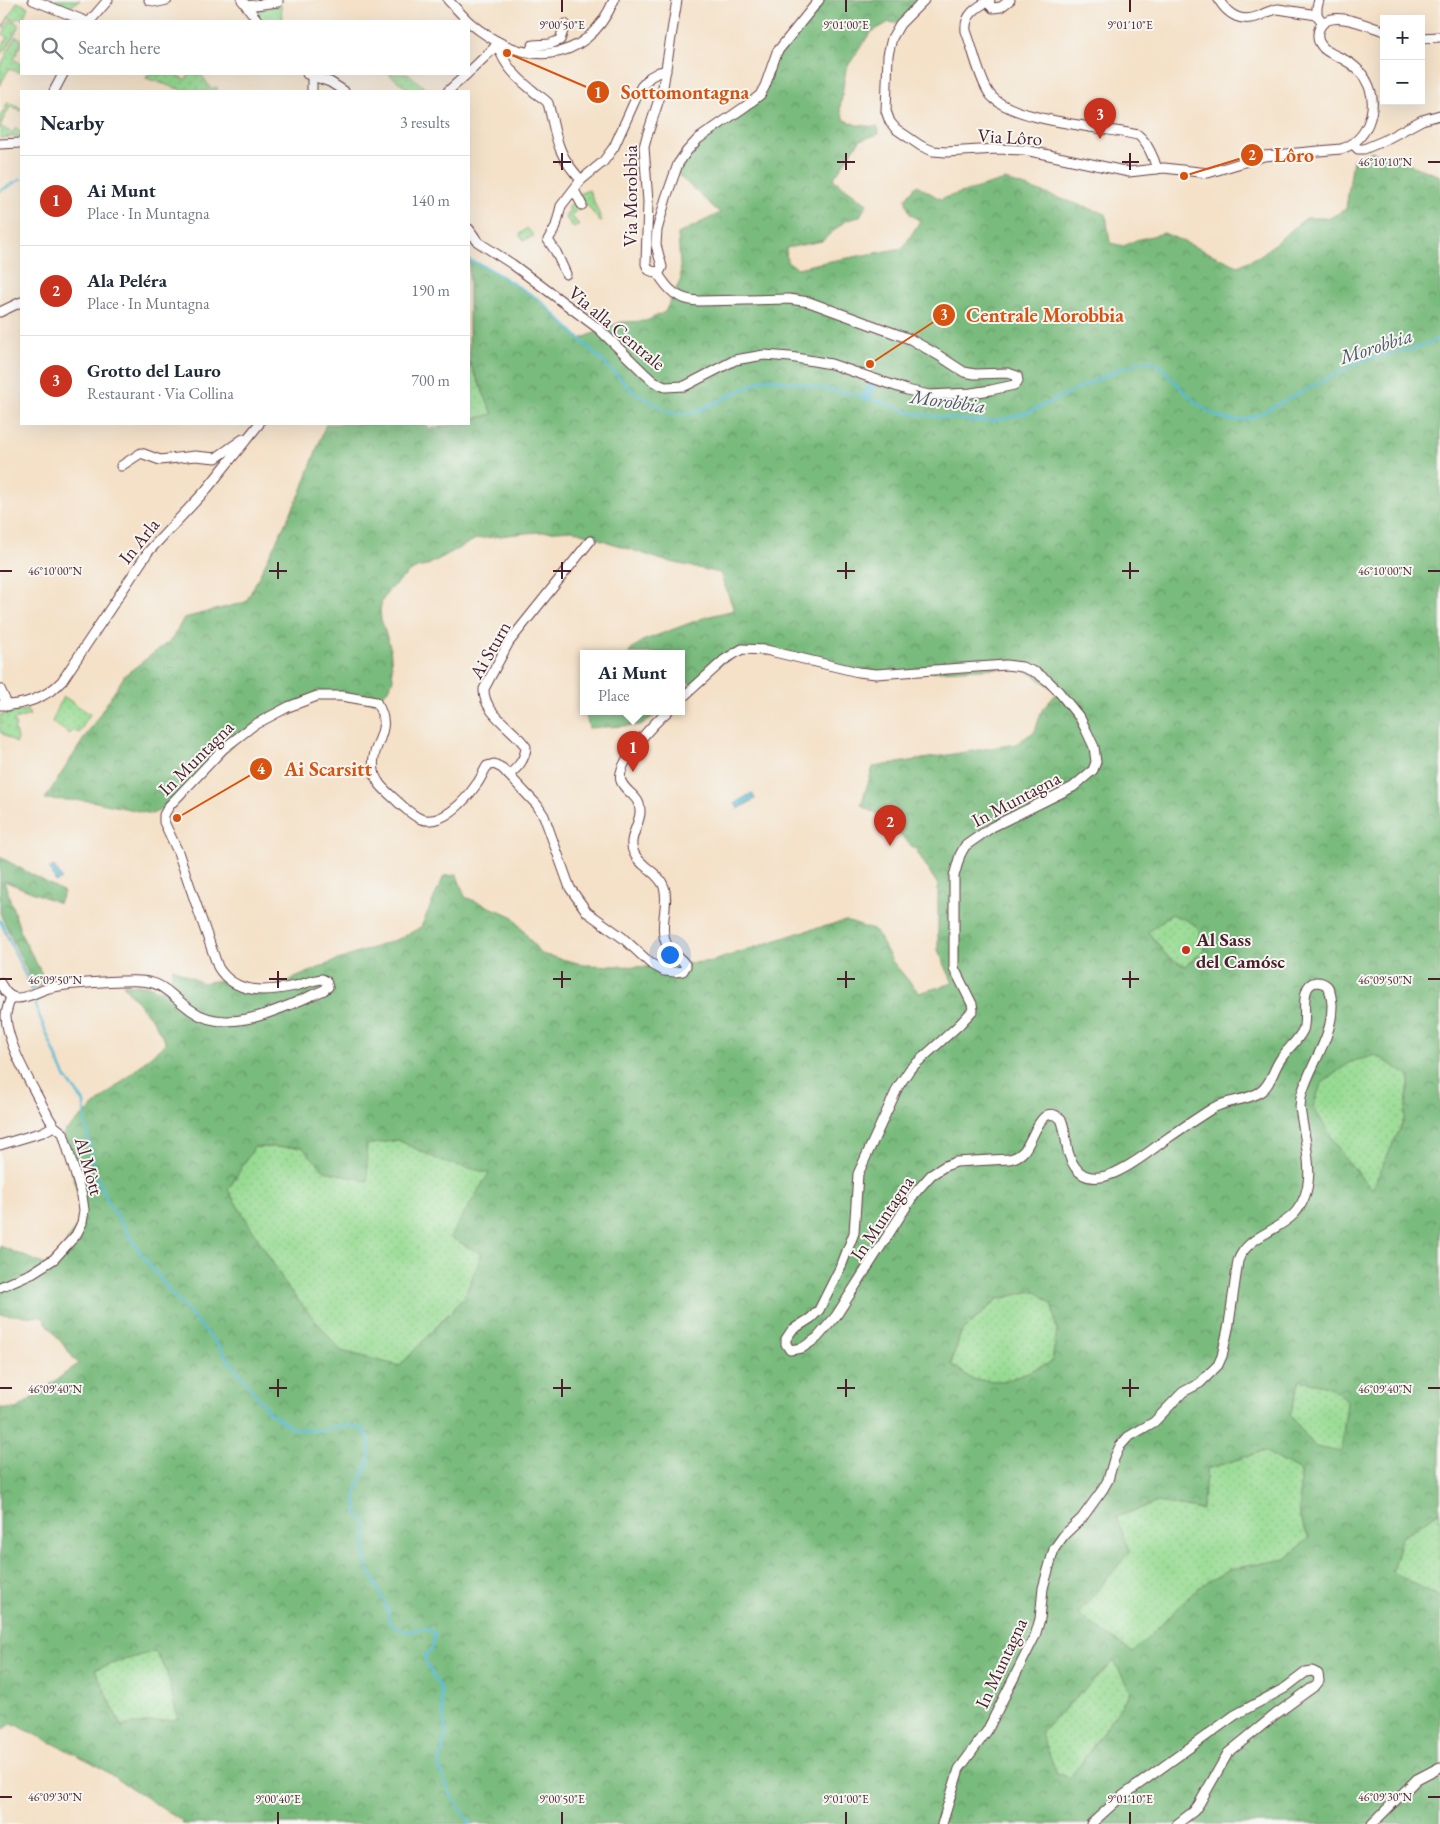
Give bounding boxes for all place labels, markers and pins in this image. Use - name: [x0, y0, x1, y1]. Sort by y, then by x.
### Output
- callout: Sottomontagna: [586, 75, 759, 110]
- pin: 3: [1084, 98, 1116, 139]
- callout: Lôro: [1239, 137, 1324, 172]
- callout: Centrale Morobbia: [931, 297, 1134, 332]
- pin: 1: [617, 731, 649, 772]
- callout: Ai Scarsitt: [249, 752, 382, 787]
- pin: 2: [874, 805, 906, 846]
- place label: Al Sass del Camósc: [1195, 927, 1285, 974]
- marker: Al Sass del Camósc: [1180, 944, 1192, 956]

